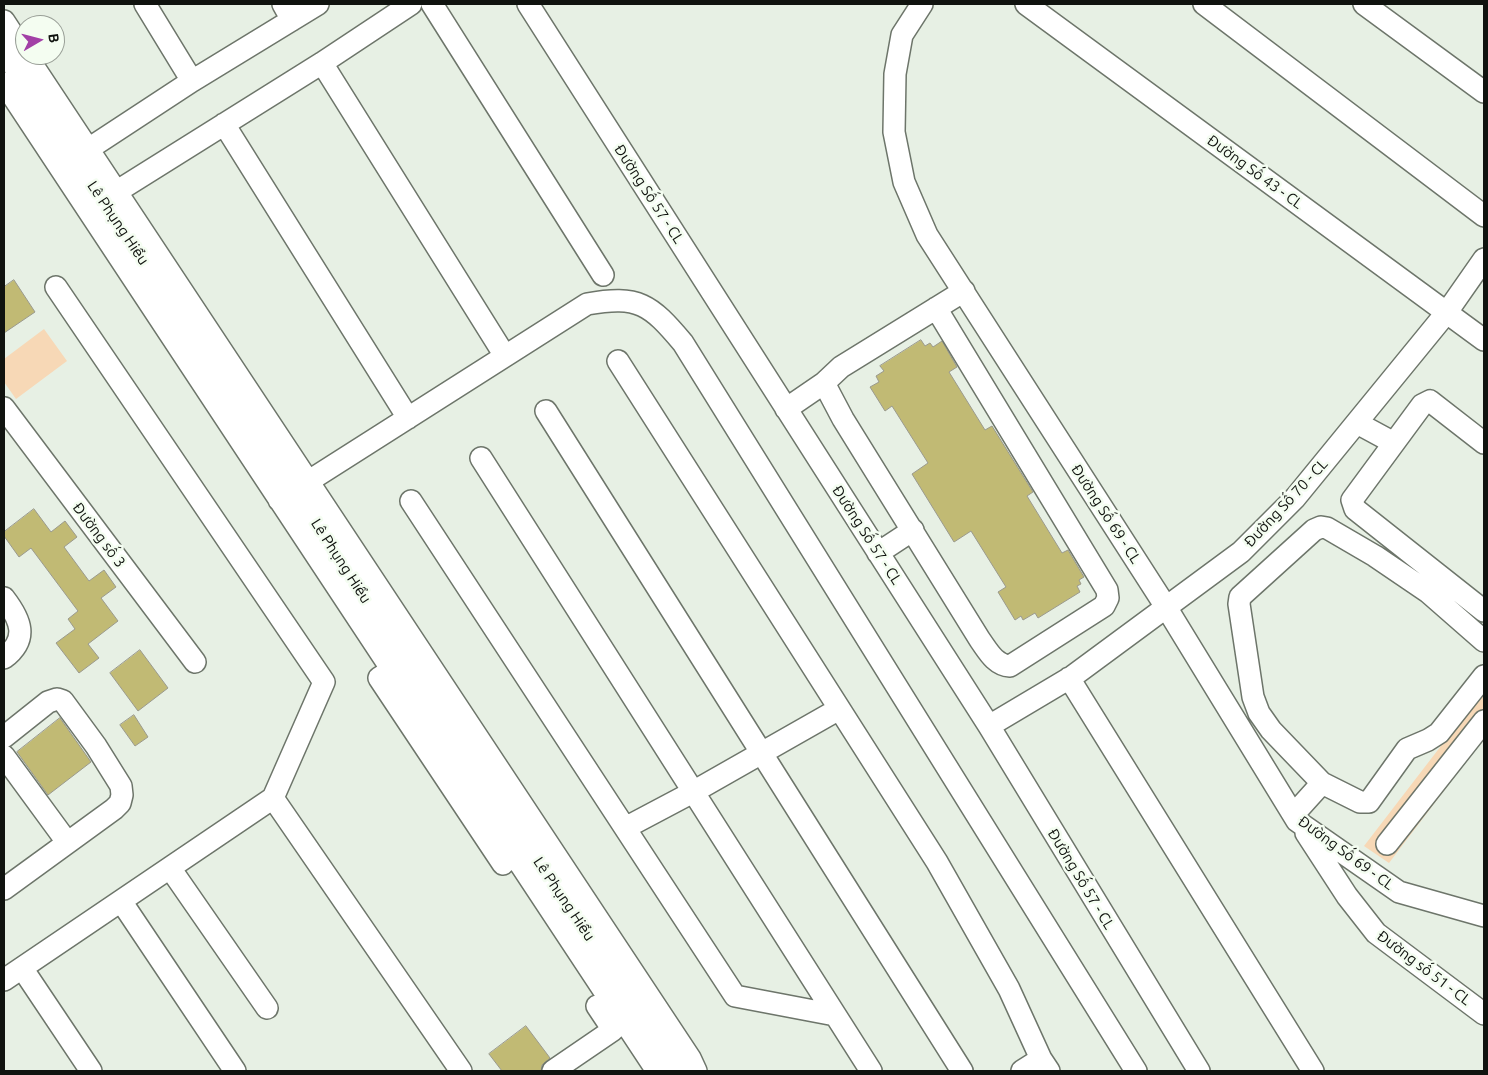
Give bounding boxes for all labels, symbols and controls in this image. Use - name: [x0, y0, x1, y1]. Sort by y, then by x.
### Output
- north arrow: [15, 15, 65, 65]
- text: B: [45, 32, 62, 44]
- street label: Đường Số 43 - CL: [1204, 131, 1306, 213]
- street label: Đường Số 57 - CL: [610, 141, 688, 247]
- street label: Lê Phụng Hiểu: [83, 178, 153, 268]
- street label: Đường Số 70 - CL: [1241, 455, 1331, 551]
- street label: Đường Số 69 - CL: [1067, 461, 1145, 567]
- street label: Đường Số 57 - CL: [828, 482, 906, 588]
- street label: Đường số 3: [69, 499, 129, 571]
- street label: Lê Phụng Hiểu: [307, 515, 375, 607]
- street label: Đường Số 69 - CL: [1295, 812, 1397, 894]
- street label: Đường Số 57 - CL: [1044, 825, 1118, 933]
- street label: Lê Phụng Hiểu: [529, 854, 599, 944]
- street label: Đường số 51 - CL: [1374, 927, 1474, 1009]

